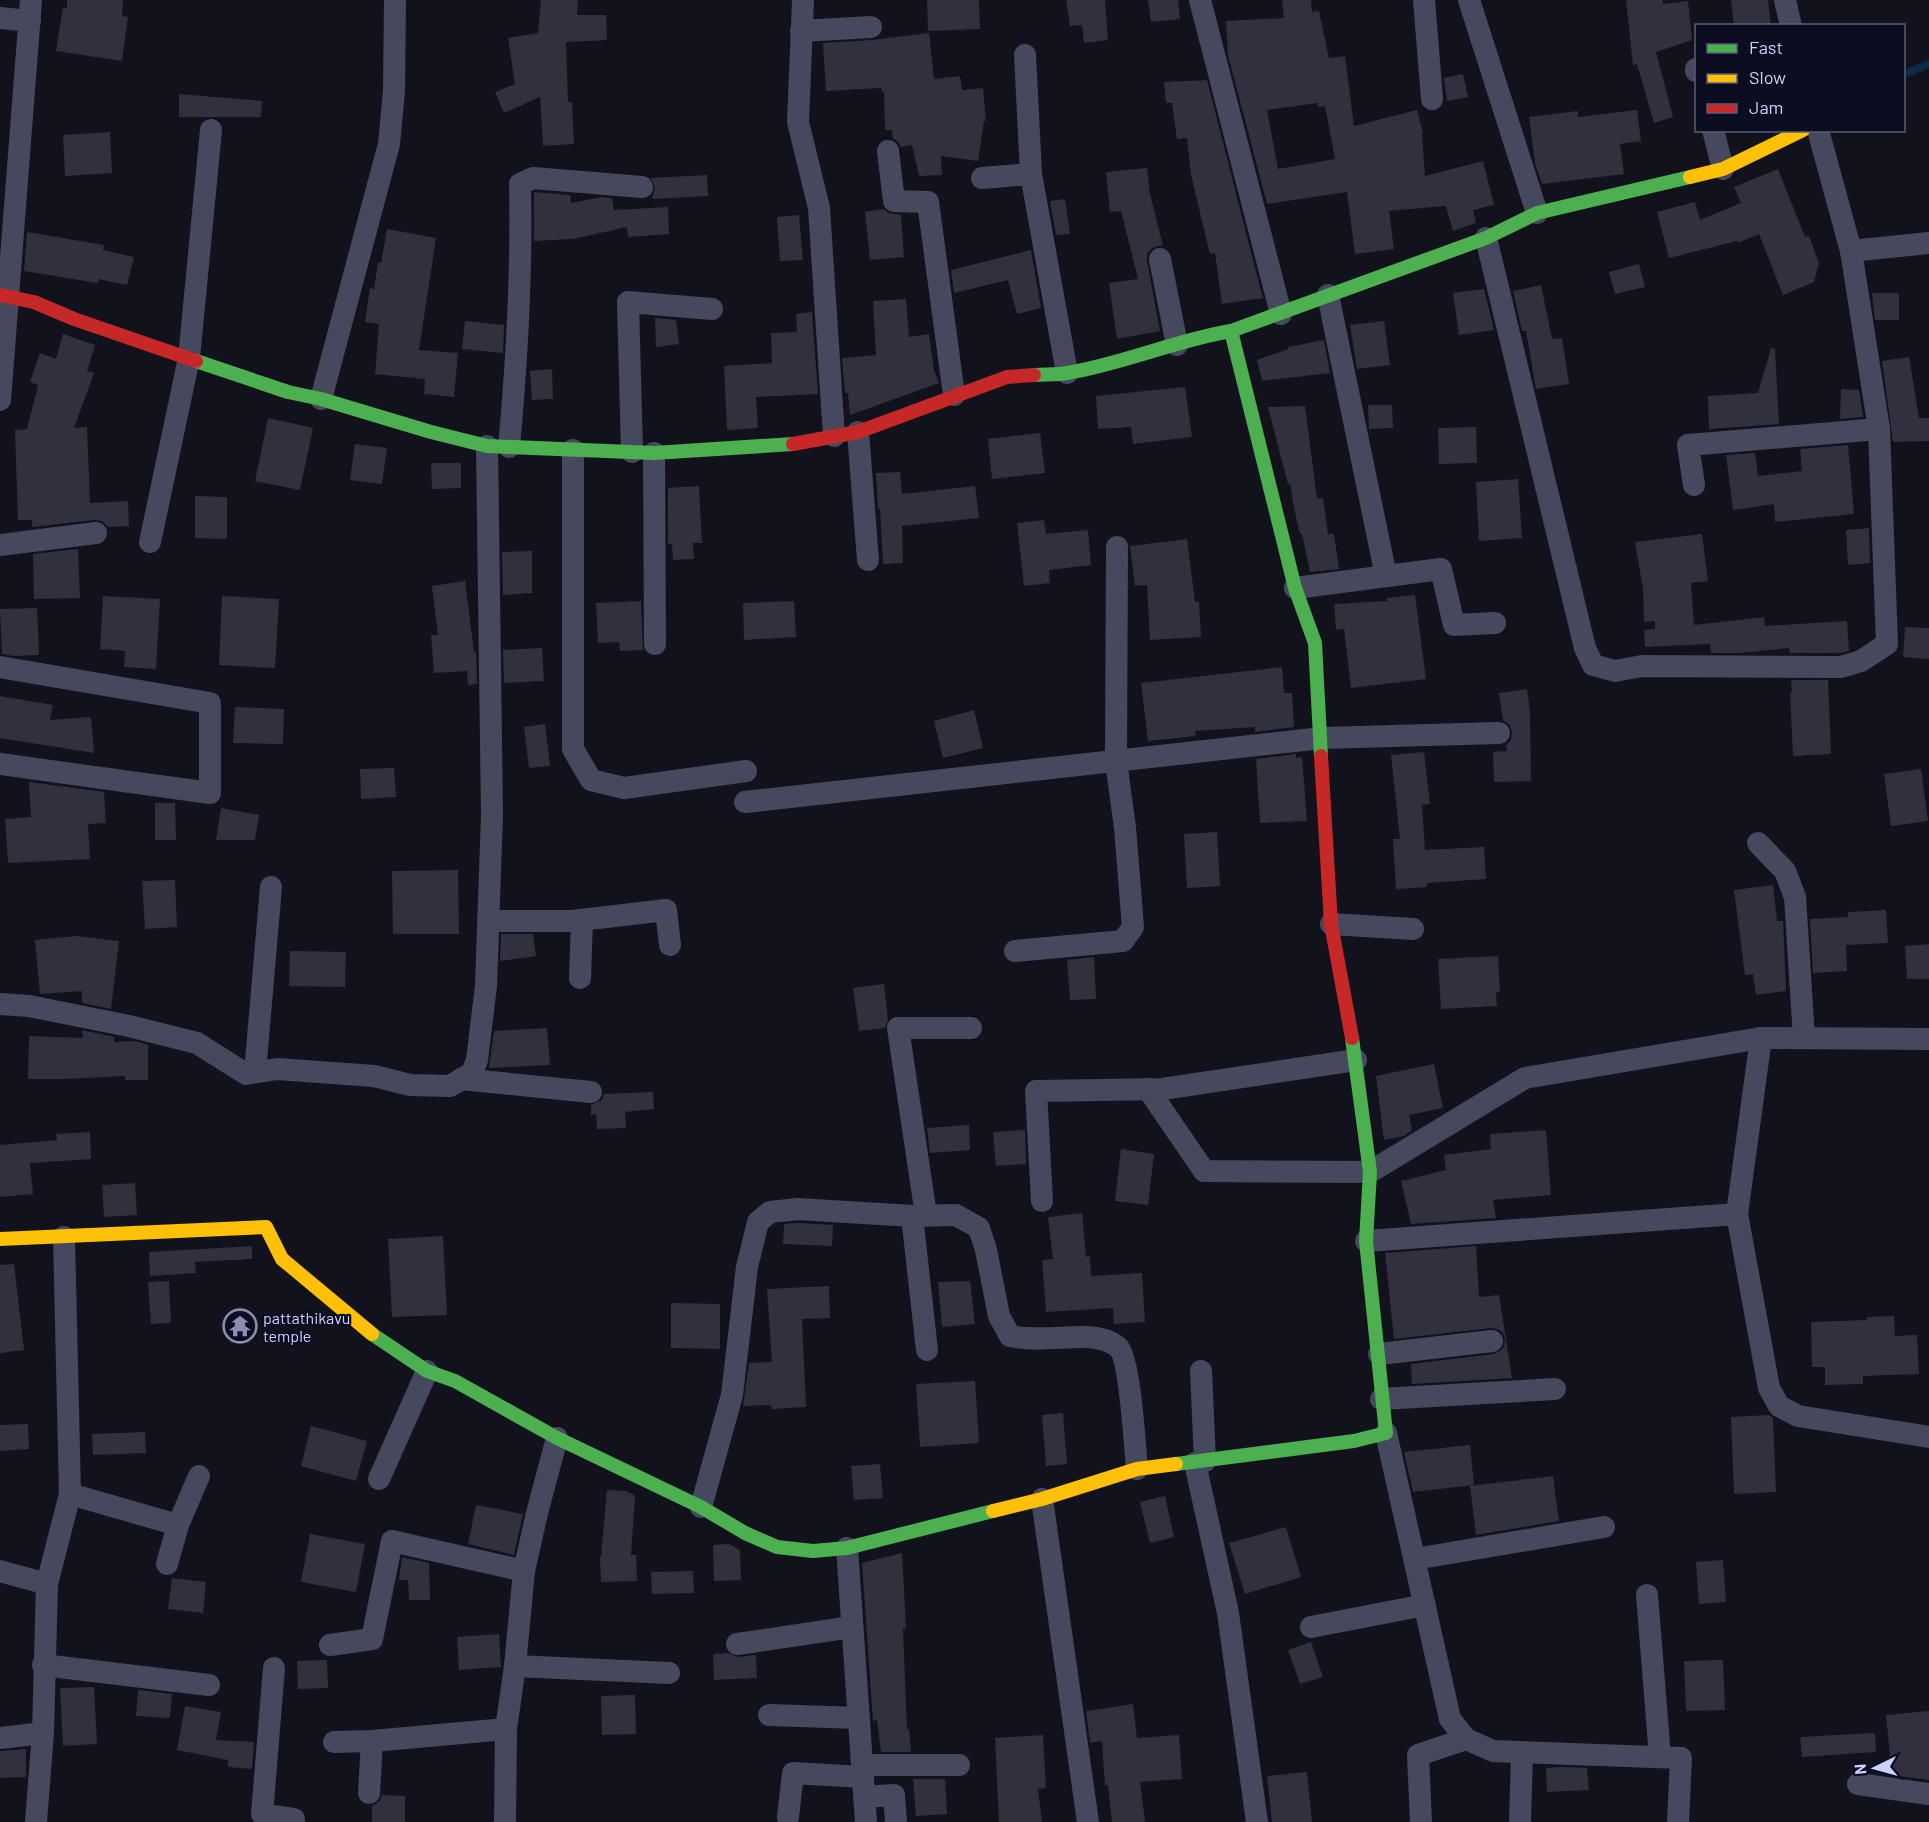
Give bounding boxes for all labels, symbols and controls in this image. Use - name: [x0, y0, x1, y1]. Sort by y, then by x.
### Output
- legend: [1695, 24, 1905, 132]
- text: Fast: [1749, 36, 1783, 58]
- text: Slow: [1749, 66, 1786, 88]
- text: Jam: [1749, 96, 1783, 118]
- temple icon: pattathikavu temple: [222, 1308, 258, 1344]
- place label: pattathikavu temple: [263, 1308, 350, 1345]
- north arrow: [1845, 1738, 1905, 1798]
- text: N: [1850, 1763, 1869, 1775]

